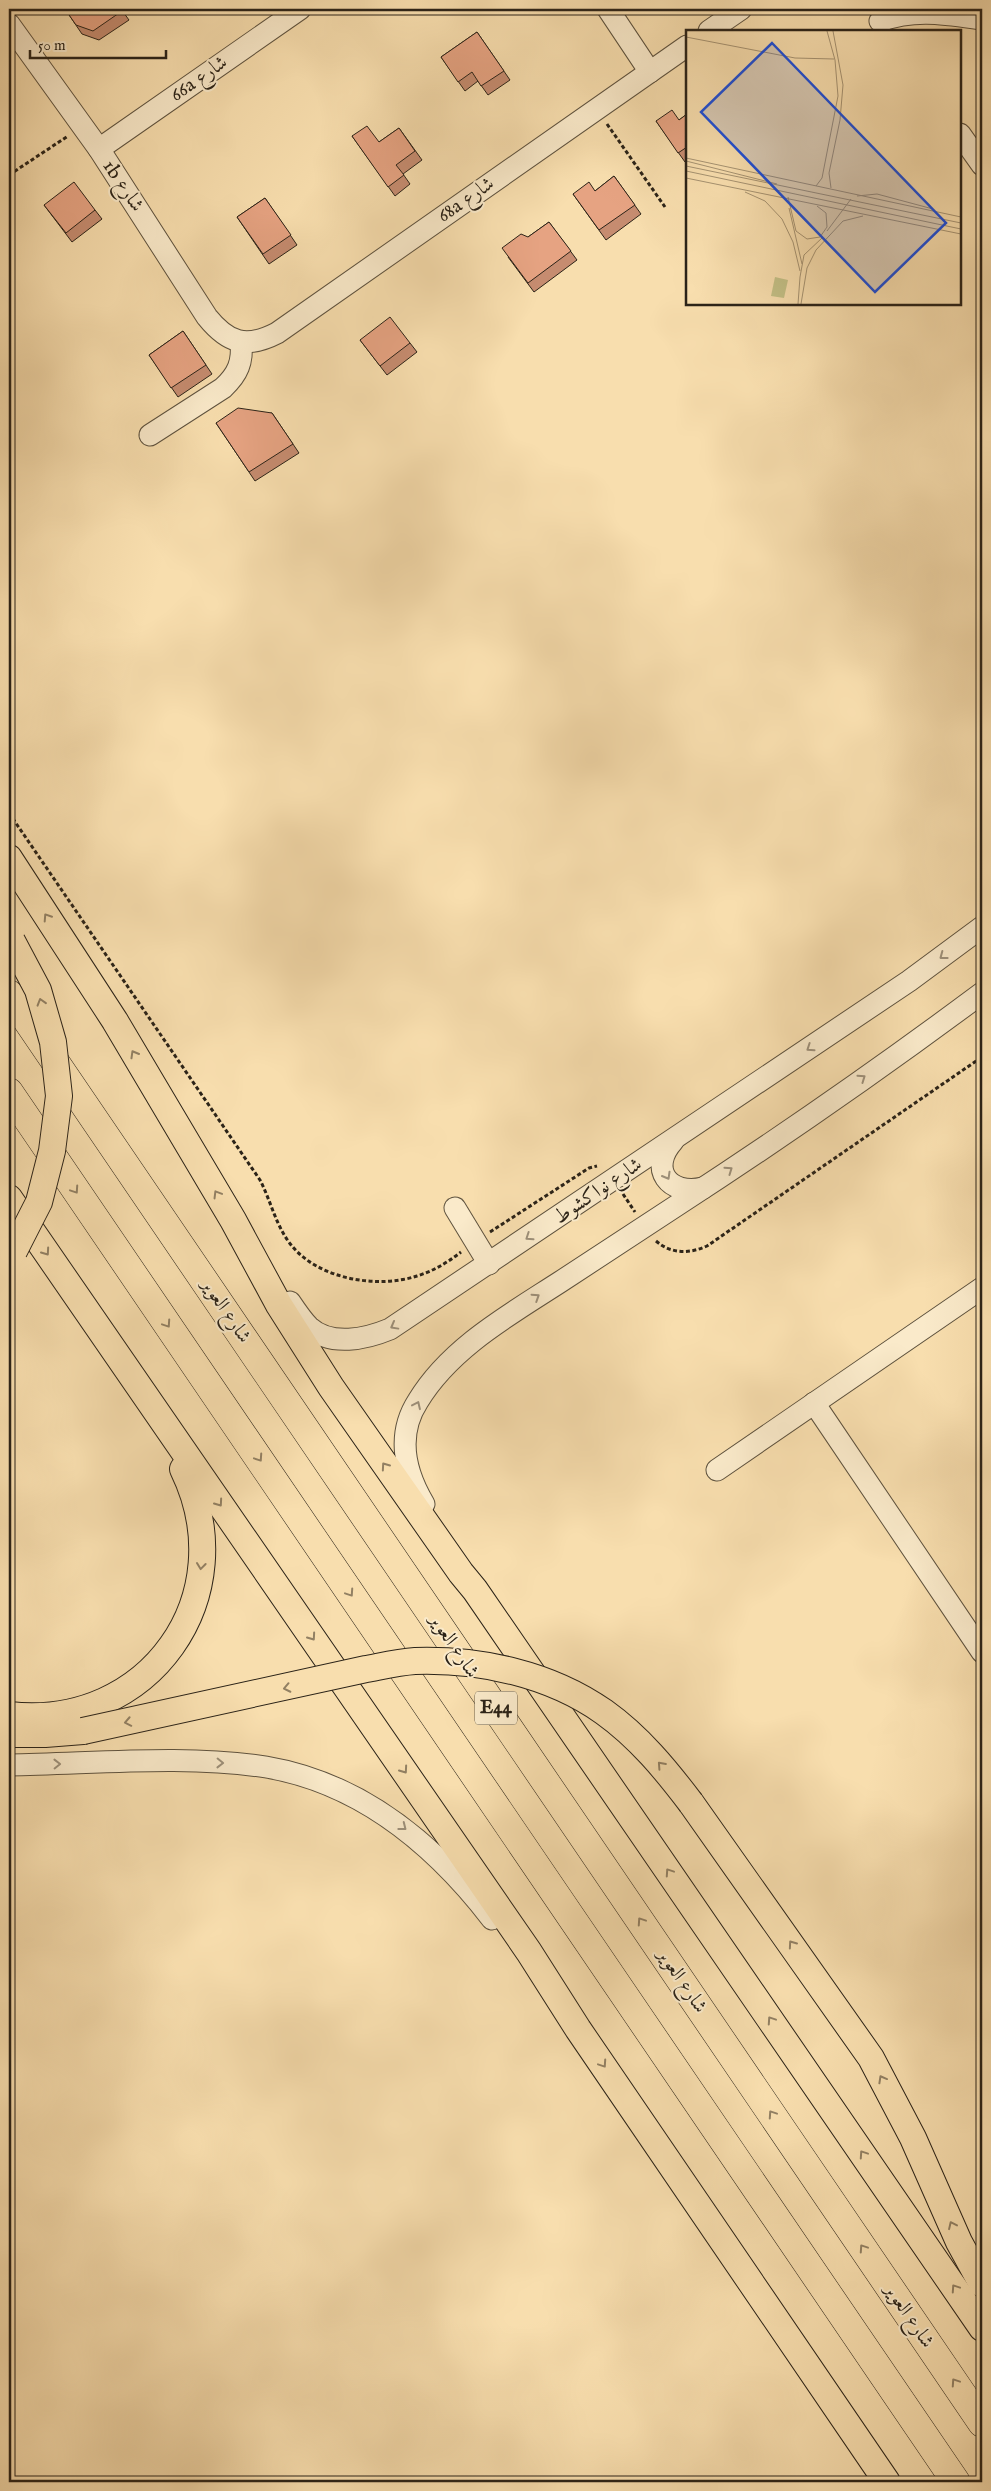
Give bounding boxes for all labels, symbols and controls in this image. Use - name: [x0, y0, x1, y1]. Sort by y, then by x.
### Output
- scale bar: [30, 28, 166, 60]
- inset map: [686, 30, 961, 305]
- text: 50 m: [38, 36, 66, 55]
- street label: 66a شارع: [165, 50, 235, 111]
- street label: 1b شارع: [93, 155, 149, 219]
- street label: 68a شارع: [433, 171, 502, 232]
- one-way arrow: [44, 914, 53, 923]
- one-way arrow: [939, 950, 949, 959]
- one-way arrow: [37, 998, 47, 1007]
- one-way arrow: [806, 1042, 815, 1051]
- one-way arrow: [131, 1051, 141, 1060]
- one-way arrow: [857, 1075, 866, 1084]
- street label: شارع نواكشوط: [549, 1152, 649, 1233]
- one-way arrow: [723, 1167, 733, 1176]
- one-way arrow: [660, 1171, 670, 1180]
- one-way arrow: [69, 1185, 79, 1194]
- one-way arrow: [214, 1190, 224, 1199]
- one-way arrow: [526, 1231, 535, 1240]
- one-way arrow: [40, 1246, 49, 1256]
- street label: شارع العوير: [191, 1272, 257, 1350]
- one-way arrow: [530, 1294, 540, 1303]
- one-way arrow: [161, 1318, 170, 1328]
- one-way arrow: [390, 1320, 399, 1330]
- one-way arrow: [410, 1401, 420, 1410]
- one-way arrow: [253, 1453, 262, 1462]
- one-way arrow: [382, 1462, 391, 1472]
- one-way arrow: [213, 1497, 222, 1507]
- one-way arrow: [196, 1562, 207, 1570]
- one-way arrow: [344, 1587, 353, 1596]
- street label: شارع العوير: [419, 1607, 485, 1685]
- one-way arrow: [306, 1631, 315, 1640]
- one-way arrow: [283, 1682, 292, 1692]
- road number: E44: [475, 1692, 517, 1725]
- one-way arrow: [124, 1716, 133, 1726]
- one-way arrow: [216, 1758, 224, 1768]
- one-way arrow: [54, 1759, 62, 1769]
- one-way arrow: [658, 1761, 667, 1770]
- one-way arrow: [398, 1764, 407, 1774]
- one-way arrow: [397, 1822, 406, 1830]
- one-way arrow: [666, 1868, 675, 1878]
- one-way arrow: [638, 1918, 647, 1927]
- one-way arrow: [789, 1940, 798, 1950]
- street label: شارع العوير: [647, 1942, 713, 2020]
- one-way arrow: [768, 2016, 777, 2026]
- one-way arrow: [597, 2059, 606, 2068]
- one-way arrow: [878, 2075, 888, 2084]
- one-way arrow: [769, 2110, 778, 2119]
- one-way arrow: [860, 2150, 869, 2160]
- one-way arrow: [948, 2222, 958, 2231]
- one-way arrow: [860, 2244, 870, 2253]
- street label: شارع العوير: [874, 2277, 940, 2355]
- one-way arrow: [952, 2284, 961, 2294]
- one-way arrow: [952, 2379, 961, 2388]

